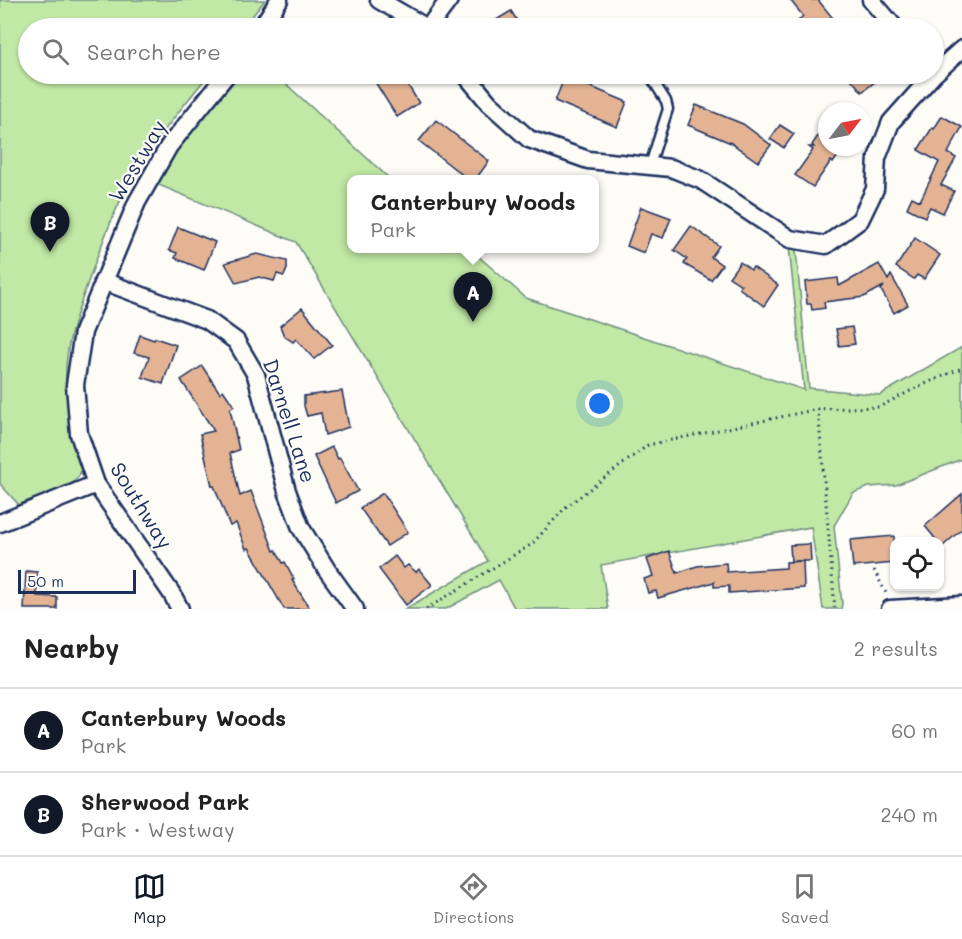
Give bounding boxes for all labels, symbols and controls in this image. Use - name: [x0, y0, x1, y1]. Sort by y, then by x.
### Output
- search box: [18, 18, 944, 84]
- icon: search: [39, 35, 72, 68]
- text: Search here: [87, 37, 221, 66]
- north arrow: [818, 102, 872, 156]
- street label: Westway: [102, 114, 172, 206]
- popup: [347, 175, 599, 253]
- text: Canterbury Woods: [370, 187, 576, 216]
- pin: B: [31, 202, 70, 252]
- text: Park: [370, 216, 416, 242]
- pin: A: [454, 272, 492, 322]
- street label: Darnell Lane: [258, 355, 323, 486]
- your location: [585, 389, 614, 418]
- street label: Southway: [105, 457, 179, 554]
- map controls: [890, 537, 944, 591]
- button: locate: [890, 537, 944, 591]
- scale bar: [18, 567, 136, 594]
- text: 50 m: [27, 570, 64, 591]
- text: Nearby: [24, 631, 119, 665]
- text: 2 results: [854, 635, 938, 661]
- text: Canterbury Woods: [81, 703, 286, 732]
- text: A: [37, 717, 50, 743]
- text: 60 m: [891, 717, 938, 743]
- text: Park: [81, 732, 126, 758]
- text: Sherwood Park: [81, 787, 249, 816]
- text: B: [37, 801, 50, 827]
- text: 240 m: [880, 801, 938, 827]
- text: Park · Westway: [81, 816, 235, 842]
- tab: Map: [133, 870, 166, 927]
- tab: Directions: [433, 870, 514, 927]
- tab: Saved: [781, 870, 829, 927]

